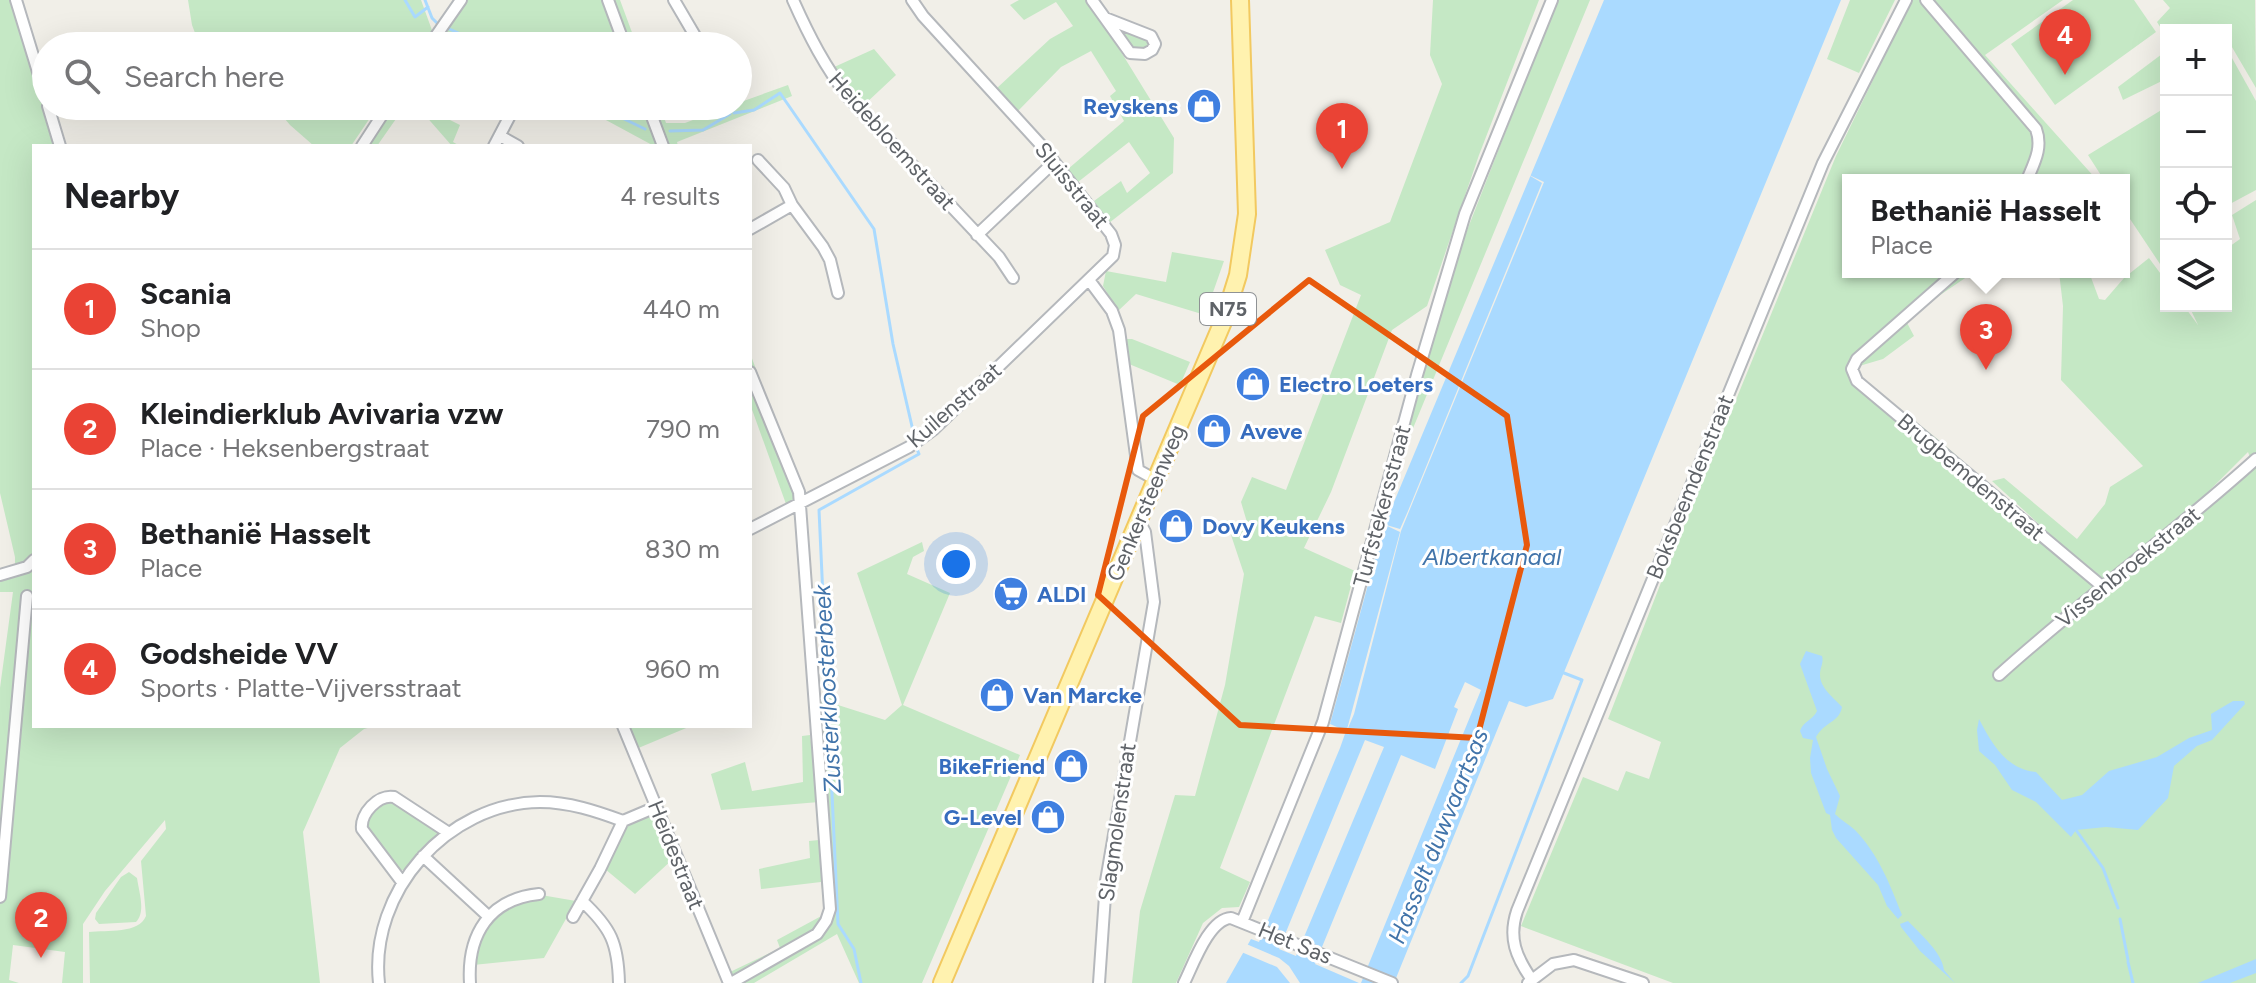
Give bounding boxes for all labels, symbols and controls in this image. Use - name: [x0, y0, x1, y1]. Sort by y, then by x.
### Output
- pin: 4: [2039, 9, 2091, 75]
- map controls: [2160, 24, 2232, 312]
- button: +: [2160, 24, 2232, 96]
- search box: [32, 32, 752, 120]
- icon: search: [60, 54, 104, 98]
- text: Search here: [124, 58, 284, 95]
- street label: Heidebloemstraat: [823, 66, 961, 216]
- shop icon: Reyskens: [1185, 87, 1223, 125]
- place label: Reyskens: [1083, 93, 1178, 120]
- button: −: [2160, 96, 2232, 168]
- pin: 1: [1316, 103, 1368, 169]
- street label: Sluisstraat: [1029, 137, 1115, 233]
- button: locate: [2160, 168, 2232, 240]
- popup: [1842, 174, 2130, 278]
- text: Nearby: [64, 176, 179, 217]
- text: 4 results: [620, 180, 720, 212]
- text: Bethanië Hasselt: [1870, 192, 2102, 229]
- text: Place: [1870, 229, 1933, 261]
- button: layers: [2160, 240, 2232, 312]
- text: Scania: [140, 275, 231, 312]
- text: 1: [85, 293, 95, 325]
- text: 440 m: [642, 293, 720, 325]
- road number: N75: [1200, 293, 1256, 325]
- pin: 3: [1960, 304, 2012, 370]
- text: Shop: [140, 312, 201, 344]
- street label: Kuilenstraat: [901, 357, 1007, 453]
- shop icon: Electro Loeters: [1234, 365, 1272, 403]
- place label: Electro Loeters: [1279, 371, 1433, 398]
- street label: Boksbeemdenstraat: [1641, 391, 1739, 583]
- text: Kleindierklub Avivaria vzw: [140, 395, 503, 432]
- street label: Brugbemdenstraat: [1892, 408, 2050, 546]
- shop icon: Aveve: [1195, 412, 1233, 450]
- text: 2: [82, 413, 98, 445]
- text: 790 m: [646, 413, 720, 445]
- place label: Aveve: [1240, 418, 1302, 445]
- street label: Genkersteenweg: [1101, 421, 1191, 585]
- street label: Turfstekersstraat: [1347, 422, 1417, 590]
- text: Place · Heksenbergstraat: [140, 432, 429, 464]
- street label: Vissenbroekstraat: [2050, 501, 2206, 633]
- shop icon: Dovy Keukens: [1157, 507, 1195, 545]
- place label: Dovy Keukens: [1202, 513, 1345, 540]
- text: Bethanië Hasselt: [140, 515, 371, 552]
- text: 3: [83, 533, 97, 565]
- text: 830 m: [645, 533, 720, 565]
- water label: Albertkanaal: [1422, 542, 1562, 571]
- your location: [936, 544, 976, 584]
- text: Place: [140, 552, 202, 584]
- supermarket icon: ALDI: [992, 575, 1030, 613]
- place label: ALDI: [1037, 581, 1086, 608]
- water label: Zusterkloosterbeek: [807, 582, 847, 794]
- text: Godsheide VV: [140, 635, 338, 672]
- text: 4: [82, 653, 98, 685]
- text: 960 m: [645, 653, 720, 685]
- text: Sports · Platte-Vijversstraat: [140, 672, 462, 704]
- shop icon: Van Marcke: [978, 676, 1016, 714]
- place label: Van Marcke: [1023, 682, 1142, 709]
- water label: Hasselt duwvaartsas: [1382, 724, 1494, 948]
- street label: Slagmolenstraat: [1093, 741, 1141, 903]
- shop icon: BikeFriend: [1052, 747, 1090, 785]
- place label: BikeFriend: [938, 753, 1045, 780]
- street label: Heidestraat: [642, 796, 710, 914]
- shop icon: G-Level: [1029, 798, 1067, 836]
- place label: G-Level: [944, 804, 1022, 831]
- pin: 2: [15, 892, 67, 958]
- street label: Het Sas: [1254, 916, 1336, 970]

